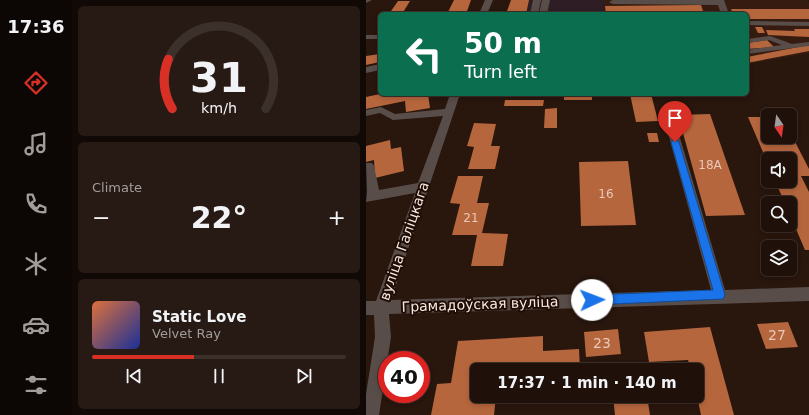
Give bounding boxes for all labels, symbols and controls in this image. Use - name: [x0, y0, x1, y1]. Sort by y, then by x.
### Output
- text: 17:36: [7, 16, 65, 37]
- text: 50 m: [464, 27, 542, 60]
- icon: left: [398, 28, 450, 80]
- text: 31: [190, 53, 248, 102]
- text: Turn left: [464, 61, 537, 82]
- icon: directions: [22, 69, 50, 97]
- text: km/h: [201, 100, 237, 116]
- pin: [658, 101, 692, 142]
- icon: arrive: [664, 107, 686, 129]
- north arrow: [761, 108, 797, 144]
- map controls: [761, 108, 797, 276]
- icon: music: [22, 130, 50, 158]
- button: sound: [761, 152, 797, 188]
- house number: 18А: [698, 158, 723, 172]
- text: Climate: [92, 180, 142, 195]
- street label: вуліца Галіцкага: [376, 180, 432, 302]
- house number: 16: [598, 187, 614, 201]
- icon: phone: [22, 190, 50, 218]
- button: search: [761, 196, 797, 232]
- text: 22°: [191, 200, 247, 235]
- text: −: [92, 205, 110, 230]
- text: +: [328, 205, 346, 230]
- house number: 21: [463, 211, 479, 225]
- button: layers: [761, 240, 797, 276]
- icon: climate: [22, 250, 50, 278]
- position arrow: [571, 279, 613, 321]
- street label: Грамадоўская вуліца: [401, 293, 559, 315]
- text: Static Love: [152, 308, 246, 326]
- icon: car: [22, 311, 50, 339]
- text: Velvet Ray: [152, 326, 221, 341]
- house number: 27: [768, 327, 786, 343]
- house number: 23: [593, 335, 611, 351]
- speed limit sign: 40: [378, 351, 430, 403]
- icon: previous: [123, 365, 145, 387]
- icon: pause: [208, 365, 230, 387]
- icon: next: [293, 365, 315, 387]
- icon: filters: [22, 371, 50, 399]
- text: 17:37 · 1 min · 140 m: [497, 374, 677, 392]

